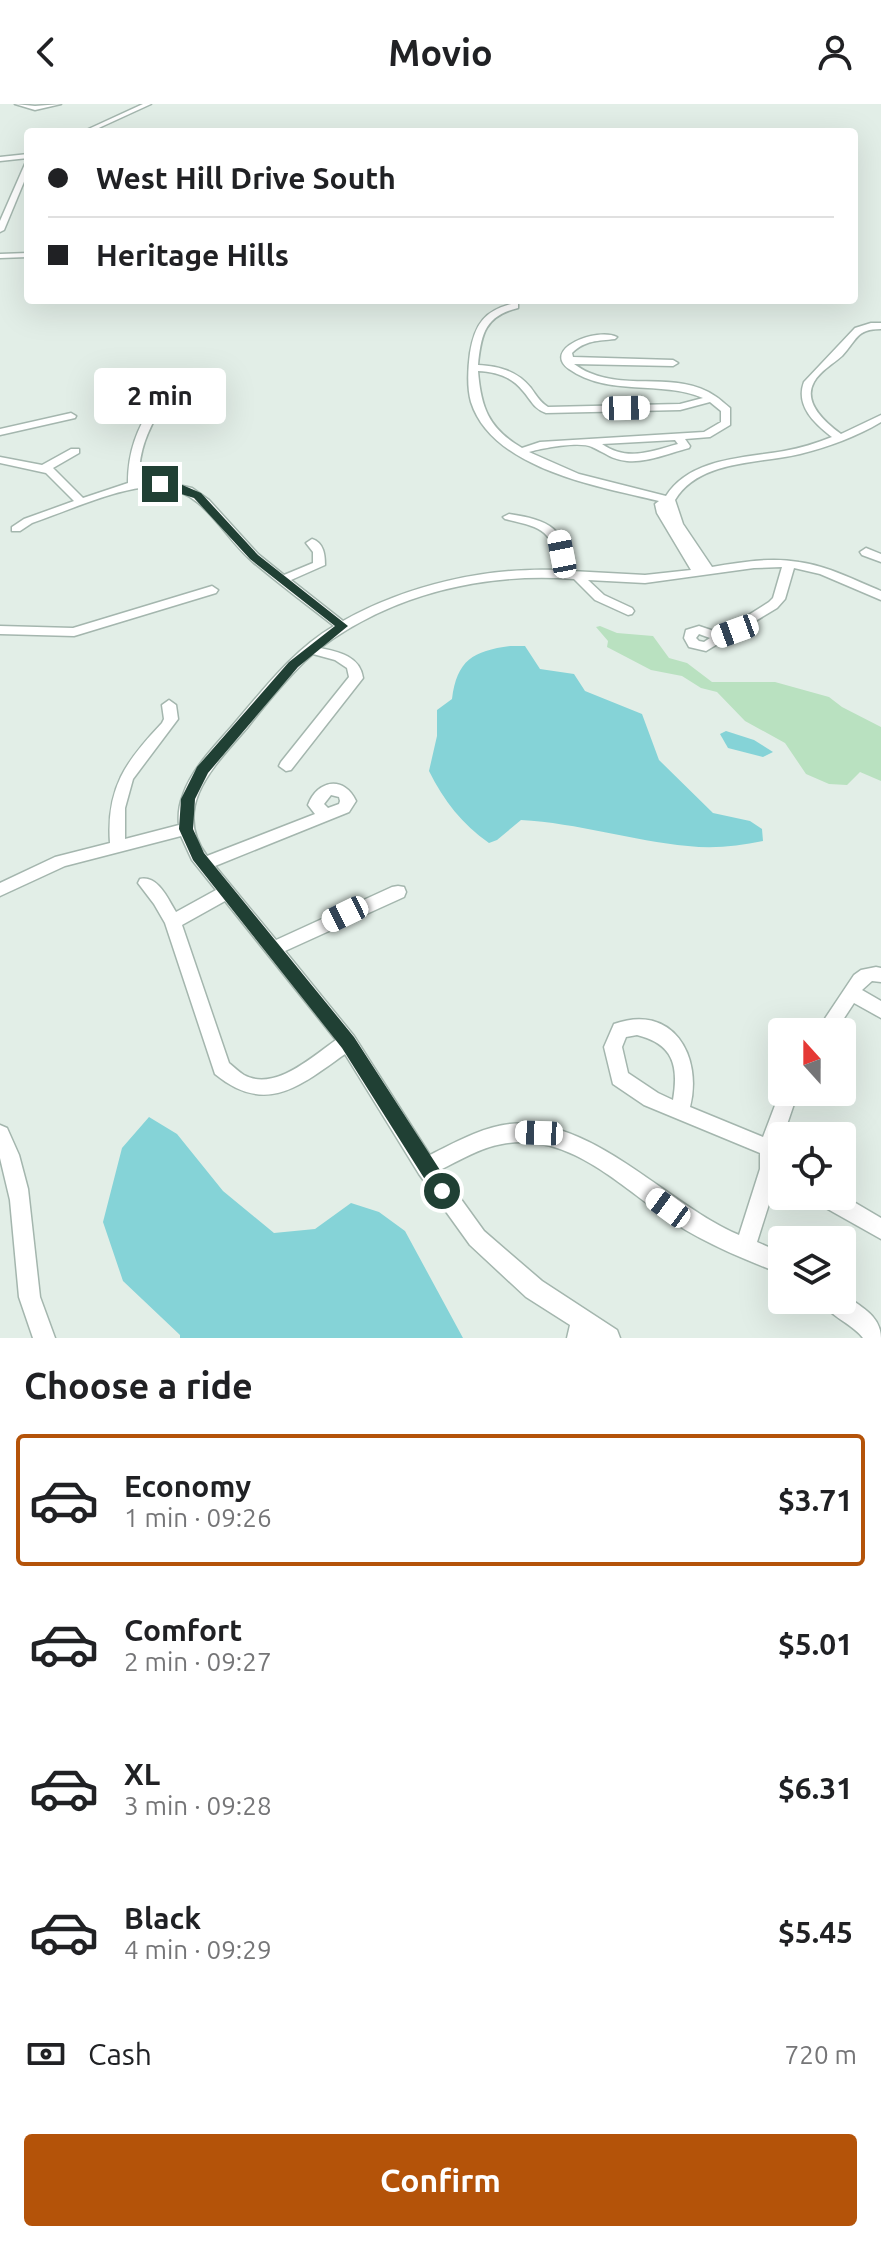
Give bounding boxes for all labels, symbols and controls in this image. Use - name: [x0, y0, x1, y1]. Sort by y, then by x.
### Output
- icon: back: [24, 30, 68, 74]
- icon: person: [813, 30, 857, 74]
- text: Movio: [388, 32, 493, 73]
- text: West Hill Drive South: [96, 161, 396, 195]
- text: Heritage Hills: [96, 238, 289, 272]
- callout: 2 min: [94, 368, 226, 424]
- text: 2 min: [127, 381, 193, 410]
- car: [602, 396, 650, 420]
- route end: [142, 466, 178, 502]
- car: [546, 528, 578, 580]
- car: [708, 612, 762, 650]
- car: [318, 893, 372, 935]
- north arrow: [768, 1018, 856, 1106]
- map controls: [768, 1018, 856, 1314]
- car: [515, 1120, 563, 1146]
- button: locate: [768, 1122, 856, 1210]
- route start: [424, 1173, 460, 1209]
- car: [642, 1184, 694, 1232]
- button: layers: [768, 1226, 856, 1314]
- text: Choose a ride: [24, 1365, 253, 1406]
- icon: car: [28, 1464, 100, 1536]
- text: Economy: [124, 1469, 251, 1503]
- text: $3.71: [778, 1483, 853, 1517]
- text: 1 min · 09:26: [124, 1503, 272, 1532]
- icon: car: [28, 1608, 100, 1680]
- text: Comfort: [124, 1613, 242, 1647]
- text: $5.01: [778, 1627, 853, 1661]
- text: 2 min · 09:27: [124, 1647, 272, 1676]
- icon: car: [28, 1752, 100, 1824]
- text: XL: [124, 1757, 160, 1791]
- text: $6.31: [778, 1771, 853, 1805]
- text: 3 min · 09:28: [124, 1791, 272, 1820]
- icon: car: [28, 1896, 100, 1968]
- text: Black: [124, 1901, 201, 1935]
- text: $5.45: [778, 1915, 853, 1949]
- text: 4 min · 09:29: [124, 1935, 272, 1964]
- icon: cash: [24, 2032, 68, 2076]
- text: Cash: [88, 2037, 152, 2071]
- text: 720 m: [785, 2040, 857, 2069]
- button: Confirm: [24, 2134, 857, 2226]

